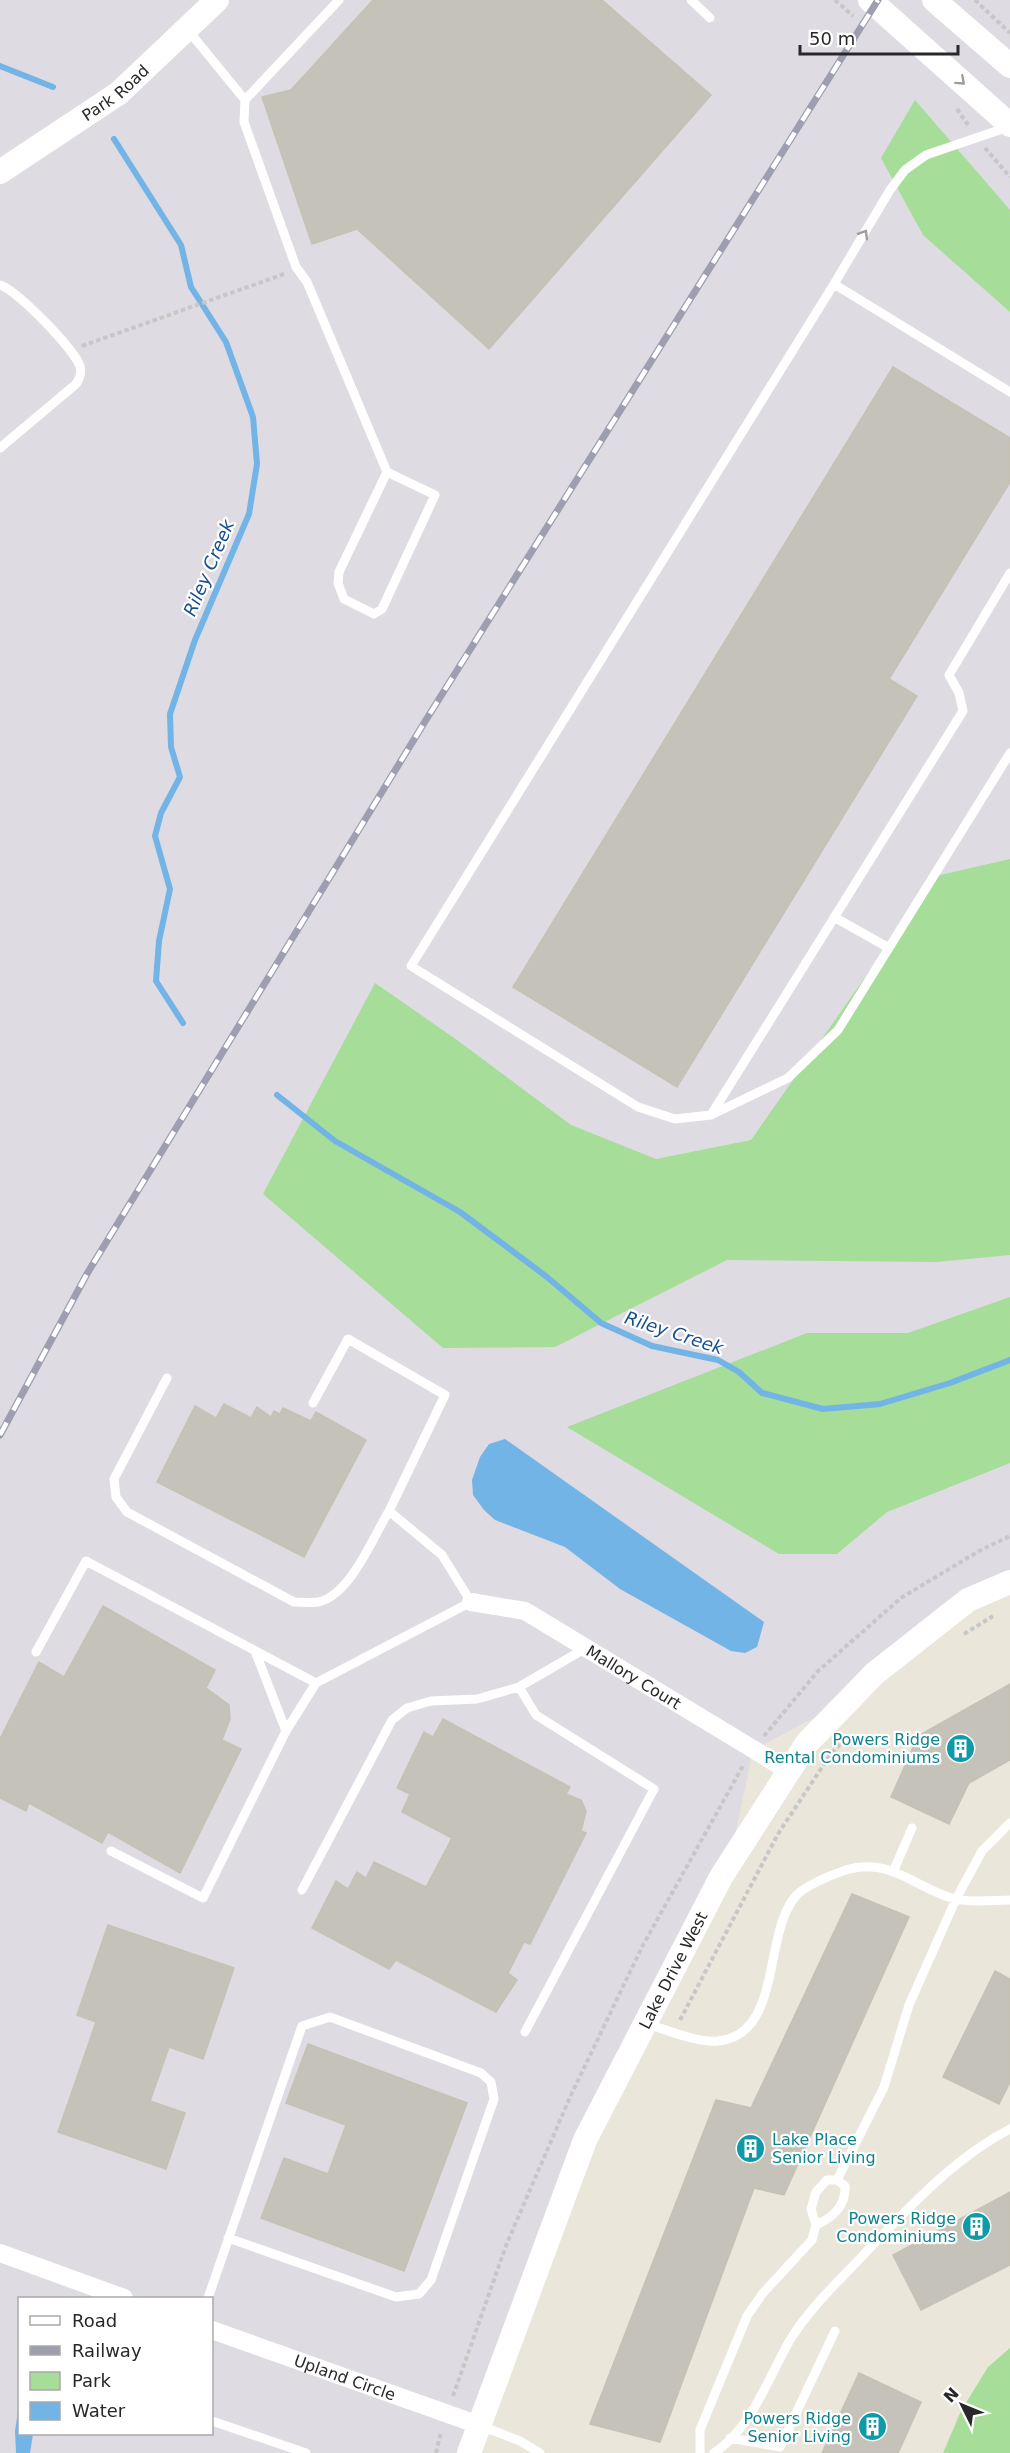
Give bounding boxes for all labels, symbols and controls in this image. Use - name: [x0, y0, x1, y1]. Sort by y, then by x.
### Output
- scale bar: [800, 18, 958, 56]
- text: 50 m: [809, 28, 855, 49]
- street label: Park Road: [78, 61, 153, 125]
- one-way arrow: [954, 73, 965, 84]
- one-way arrow: [857, 230, 869, 240]
- water label: Riley Creek: [179, 515, 239, 619]
- water label: Riley Creek: [622, 1307, 728, 1359]
- street label: Mallory Court: [583, 1641, 684, 1713]
- place label: Powers Ridge Rental Condominiums: [764, 1730, 940, 1767]
- building icon: Powers Ridge Rental Condominiums: [945, 1732, 977, 1764]
- street label: Lake Drive West: [635, 1909, 711, 2032]
- place label: Lake Place Senior Living: [772, 2130, 876, 2167]
- building icon: Lake Place Senior Living: [735, 2132, 767, 2164]
- place label: Powers Ridge Condominiums: [836, 2209, 956, 2246]
- building icon: Powers Ridge Condominiums: [961, 2211, 993, 2243]
- legend: [18, 2297, 213, 2435]
- text: Road: [72, 2310, 117, 2331]
- text: Railway: [72, 2340, 142, 2361]
- street label: Upland Circle: [291, 2351, 398, 2405]
- text: Park: [72, 2370, 111, 2391]
- north arrow: [932, 2375, 992, 2435]
- text: N: [940, 2384, 963, 2406]
- text: Water: [72, 2400, 126, 2421]
- place label: Powers Ridge Senior Living: [743, 2409, 851, 2446]
- building icon: Powers Ridge Senior Living: [856, 2411, 888, 2443]

